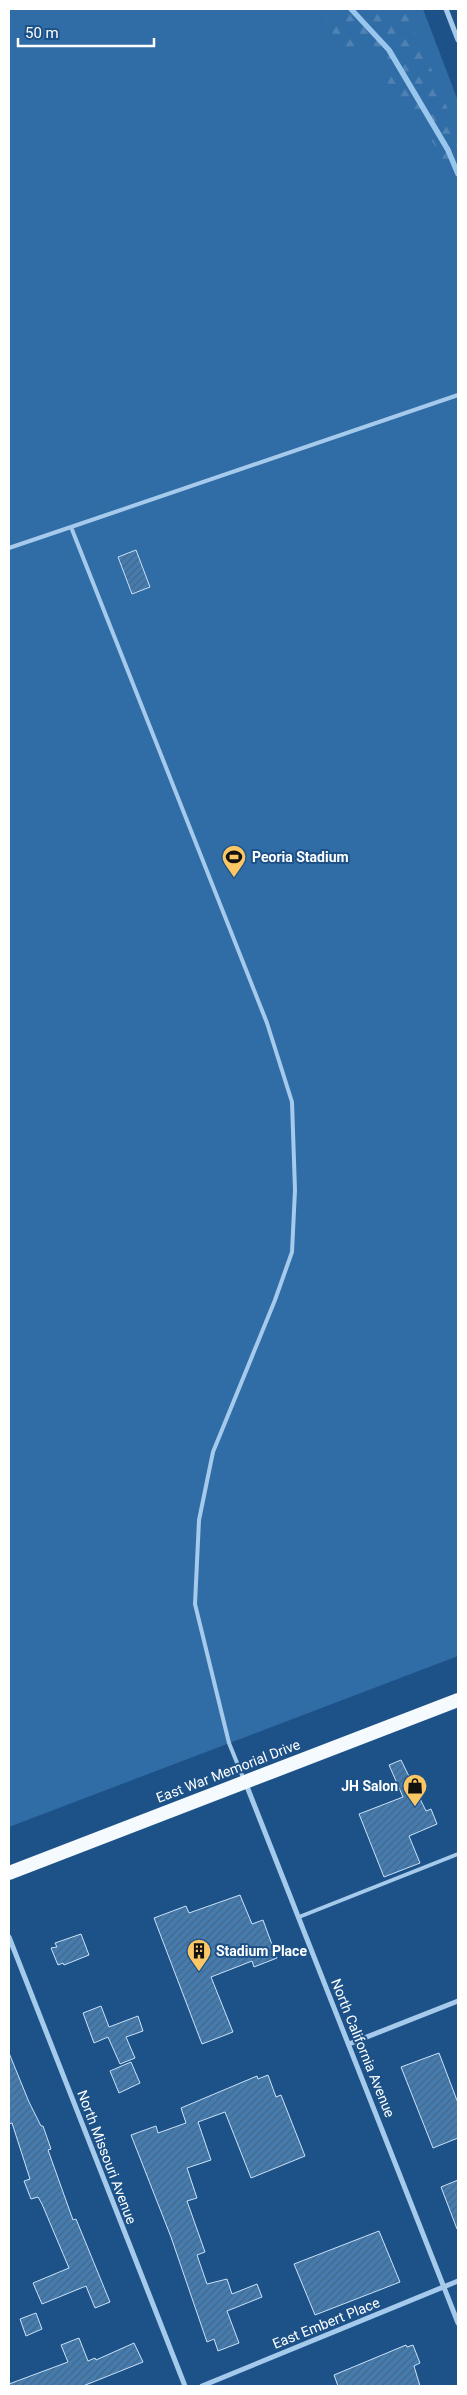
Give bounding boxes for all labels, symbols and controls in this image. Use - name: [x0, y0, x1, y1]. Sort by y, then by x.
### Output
- scale bar: [18, 15, 154, 47]
- text: 50 m: [25, 24, 59, 42]
- sports icon: Peoria Stadium: [221, 844, 247, 878]
- place label: Peoria Stadium: [252, 849, 349, 865]
- street label: East War Memorial Drive: [154, 1736, 302, 1806]
- shop icon: JH Salon: [402, 1773, 428, 1807]
- place label: JH Salon: [341, 1778, 398, 1794]
- building icon: Stadium Place: [186, 1938, 212, 1972]
- place label: Stadium Place: [216, 1943, 307, 1959]
- street label: North California Avenue: [328, 1976, 398, 2120]
- street label: North Missouri Avenue: [74, 2088, 140, 2226]
- street label: East Embert Place: [270, 2294, 382, 2352]

